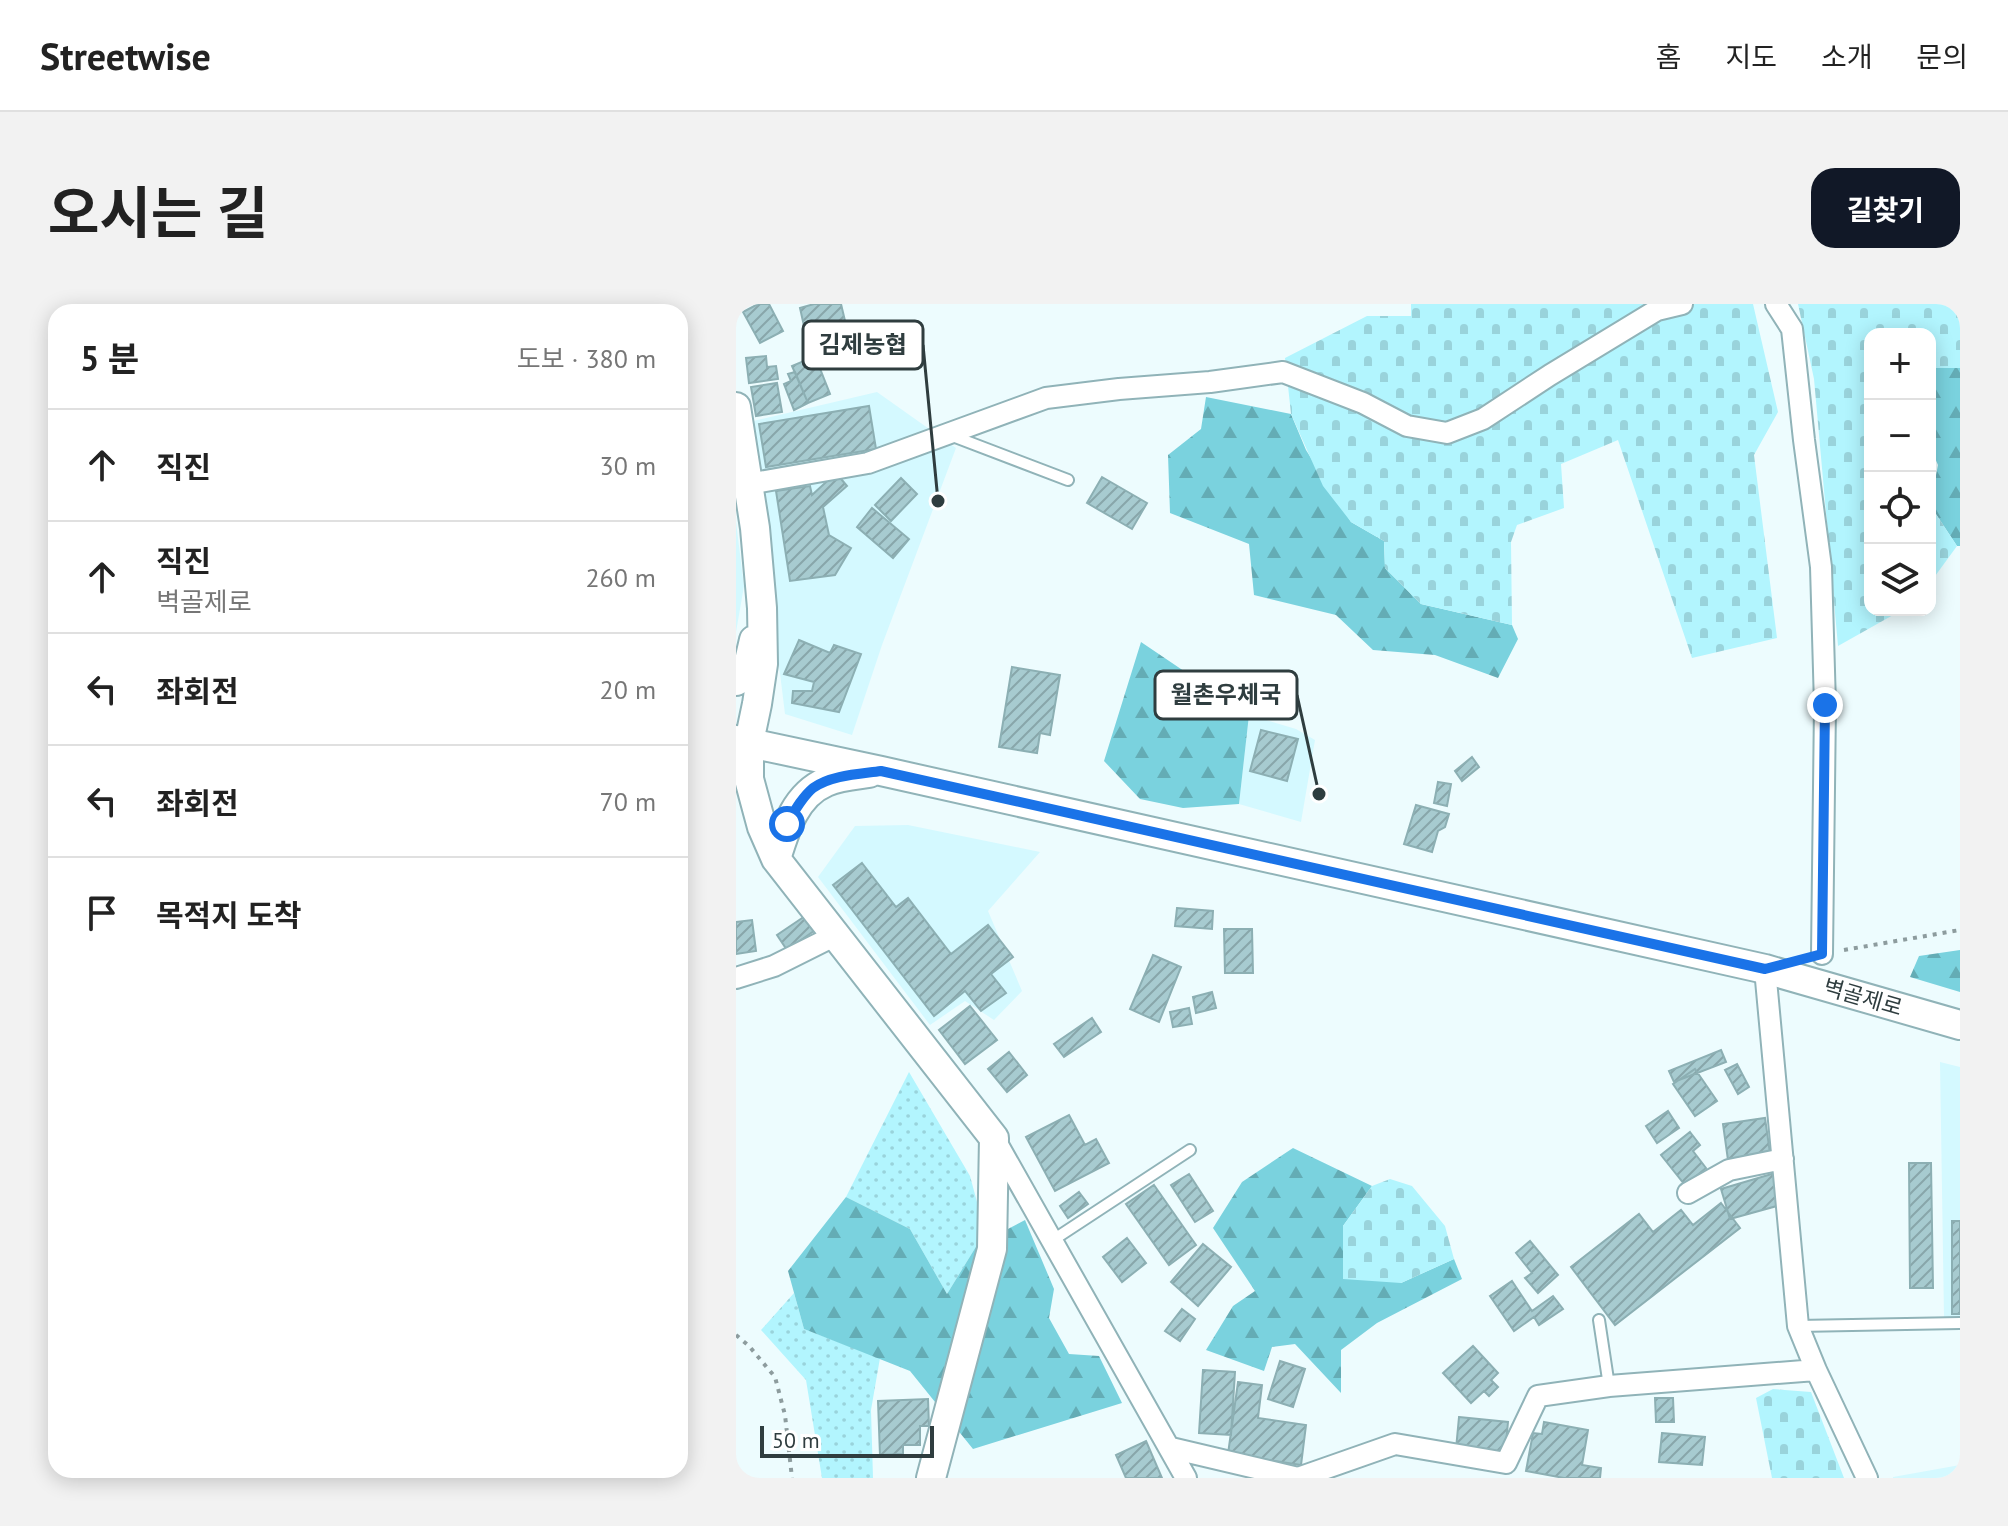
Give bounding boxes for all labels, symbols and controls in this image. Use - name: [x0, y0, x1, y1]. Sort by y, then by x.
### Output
- text: Streetwise: [40, 31, 211, 80]
- text: 홈: [1656, 38, 1681, 75]
- text: 지도: [1725, 38, 1777, 75]
- text: 소개: [1821, 38, 1872, 75]
- text: 문의: [1916, 38, 1968, 75]
- button: 길찾기: [1811, 168, 1960, 248]
- text: 오시는 길: [48, 176, 268, 248]
- callout: 김제농협: [803, 321, 923, 369]
- map controls: [1864, 328, 1936, 616]
- button: +: [1864, 328, 1936, 400]
- text: 김제농협: [819, 329, 907, 360]
- text: 5 분: [80, 336, 139, 380]
- text: 도보 · 380 m: [517, 342, 656, 375]
- button: −: [1864, 400, 1936, 472]
- icon: ahead: [80, 443, 124, 487]
- text: 직진: [156, 447, 211, 486]
- text: 30 m: [600, 449, 656, 482]
- button: locate: [1864, 472, 1936, 544]
- text: 직진: [156, 541, 211, 580]
- button: layers: [1864, 544, 1936, 616]
- icon: ahead: [80, 555, 124, 599]
- text: 260 m: [585, 561, 656, 594]
- text: 벽골제로: [156, 585, 252, 618]
- icon: left: [80, 667, 124, 711]
- text: 좌회전: [156, 671, 239, 710]
- callout: 월촌우체국: [1155, 671, 1297, 719]
- text: 20 m: [600, 673, 656, 706]
- text: 월촌우체국: [1171, 679, 1281, 710]
- route end: [1807, 687, 1843, 723]
- icon: left: [80, 779, 124, 823]
- text: 좌회전: [156, 783, 239, 822]
- text: 70 m: [600, 785, 656, 818]
- route start: [769, 806, 805, 842]
- icon: arrive: [80, 891, 124, 935]
- text: 목적지 도착: [156, 895, 302, 934]
- street label: 벽골제로: [1820, 972, 1906, 1022]
- scale bar: [760, 1422, 934, 1458]
- text: 50 m: [772, 1426, 820, 1454]

